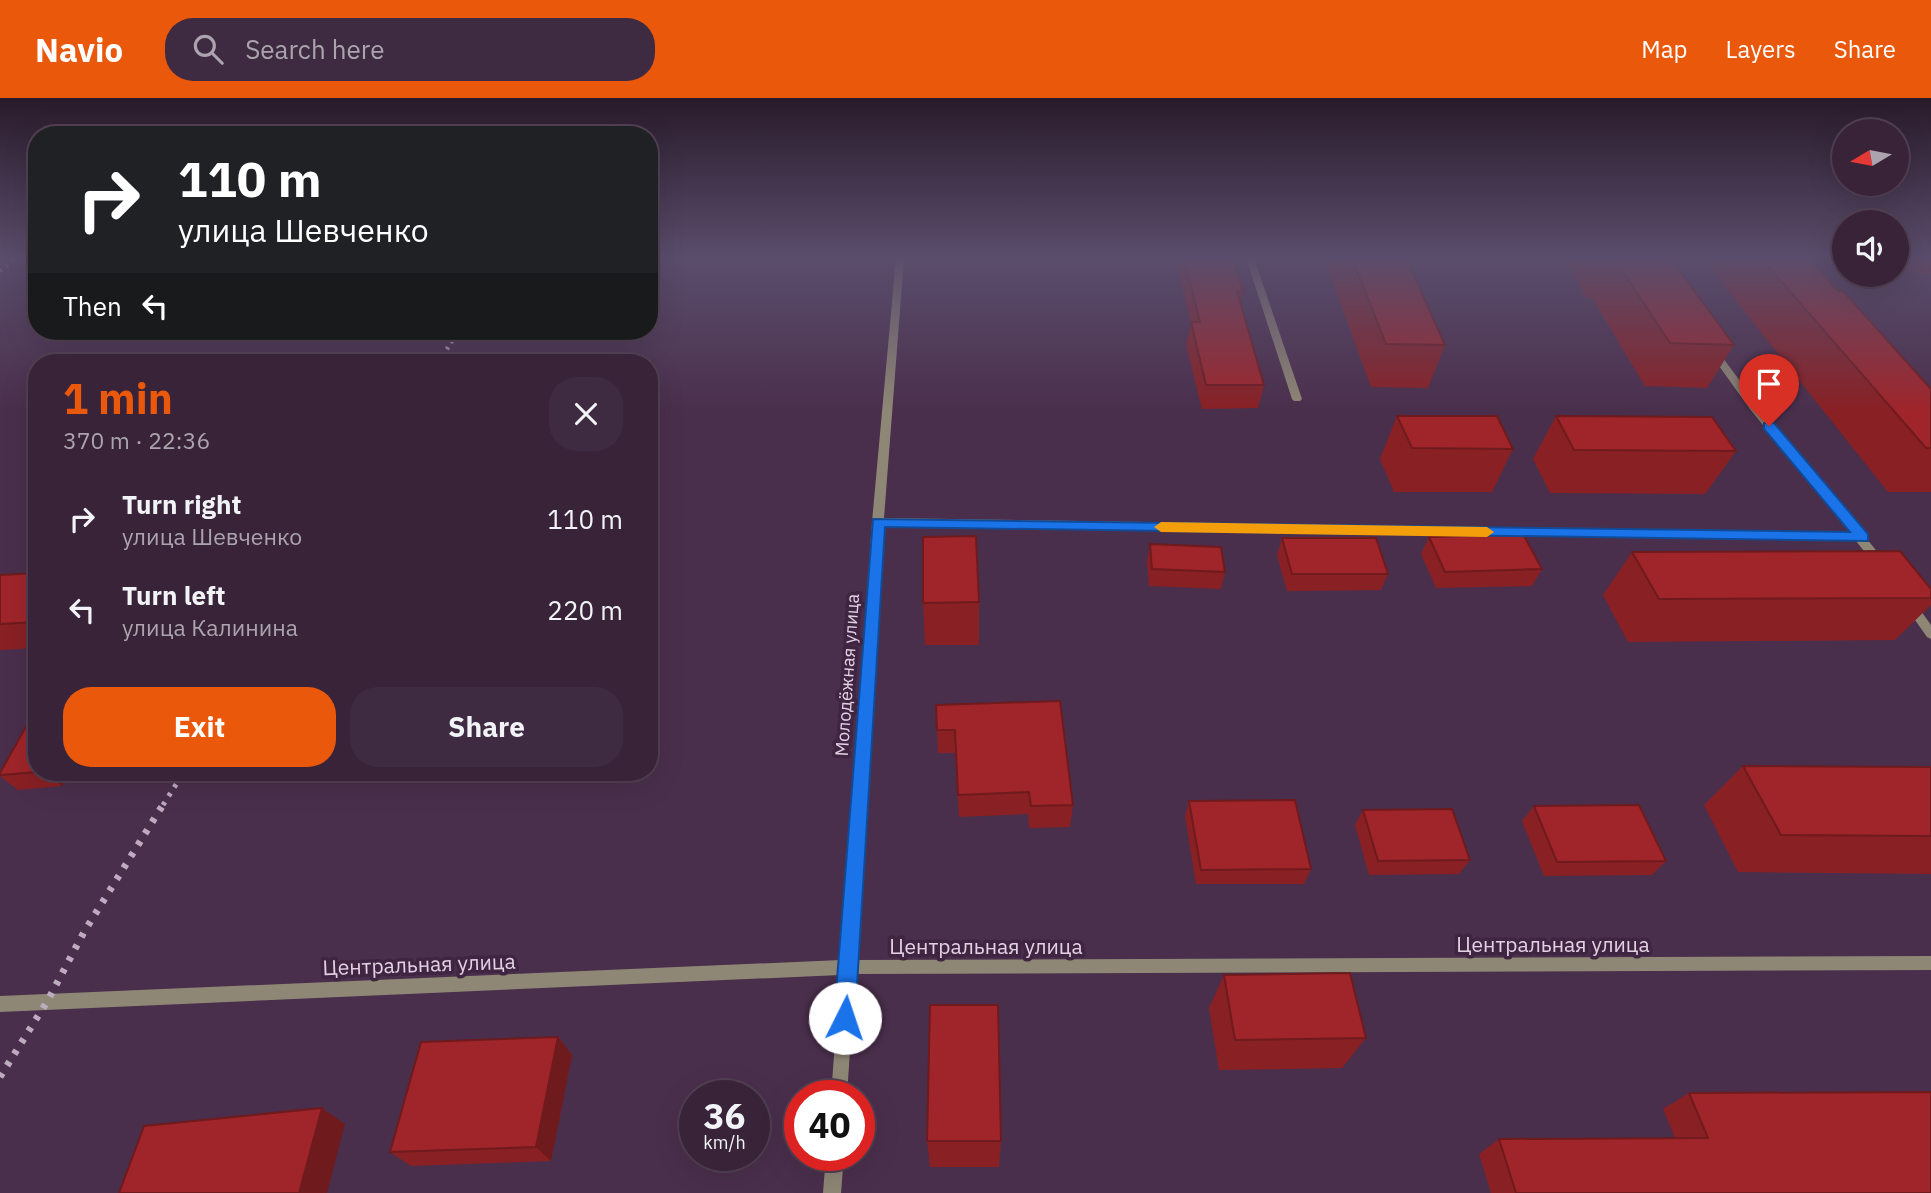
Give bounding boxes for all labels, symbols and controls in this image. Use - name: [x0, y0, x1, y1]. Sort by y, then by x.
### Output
- search box: [165, 18, 655, 81]
- text: Navio: [35, 28, 123, 71]
- icon: search: [189, 30, 227, 68]
- text: Search here: [245, 32, 385, 66]
- text: Map: [1641, 33, 1688, 65]
- text: Layers: [1726, 33, 1796, 65]
- text: Share: [1834, 33, 1896, 65]
- north arrow: [1832, 119, 1909, 196]
- map controls: [1832, 119, 1909, 287]
- text: 110 m: [178, 147, 322, 210]
- icon: right: [63, 154, 154, 245]
- text: улица Шевченко: [178, 209, 429, 251]
- button: sound: [1832, 210, 1909, 287]
- icon: left: [136, 287, 174, 325]
- text: Then: [63, 289, 122, 323]
- pin: [1739, 354, 1799, 426]
- icon: arrive: [1750, 365, 1788, 403]
- text: 1 min: [63, 371, 173, 426]
- button: close: [549, 377, 623, 451]
- text: 370 m · 22:36: [63, 425, 210, 455]
- text: Turn right: [122, 487, 241, 521]
- icon: right: [63, 500, 101, 538]
- text: 110 m: [547, 502, 623, 536]
- text: улица Шевченко: [122, 521, 302, 551]
- text: Turn left: [122, 578, 225, 612]
- icon: left: [63, 591, 101, 629]
- text: 220 m: [547, 593, 623, 627]
- street label: Молодёжная улица: [830, 593, 864, 757]
- text: улица Калинина: [122, 612, 298, 642]
- button: Exit: [63, 687, 336, 767]
- button: Share: [350, 687, 623, 767]
- street label: Центральная улица: [1456, 930, 1650, 958]
- street label: Центральная улица: [889, 932, 1083, 960]
- street label: Центральная улица: [322, 947, 516, 981]
- position arrow: [808, 981, 882, 1055]
- speed limit sign: 40: [784, 1080, 875, 1171]
- text: 36: [703, 1093, 746, 1139]
- text: km/h: [703, 1131, 746, 1154]

